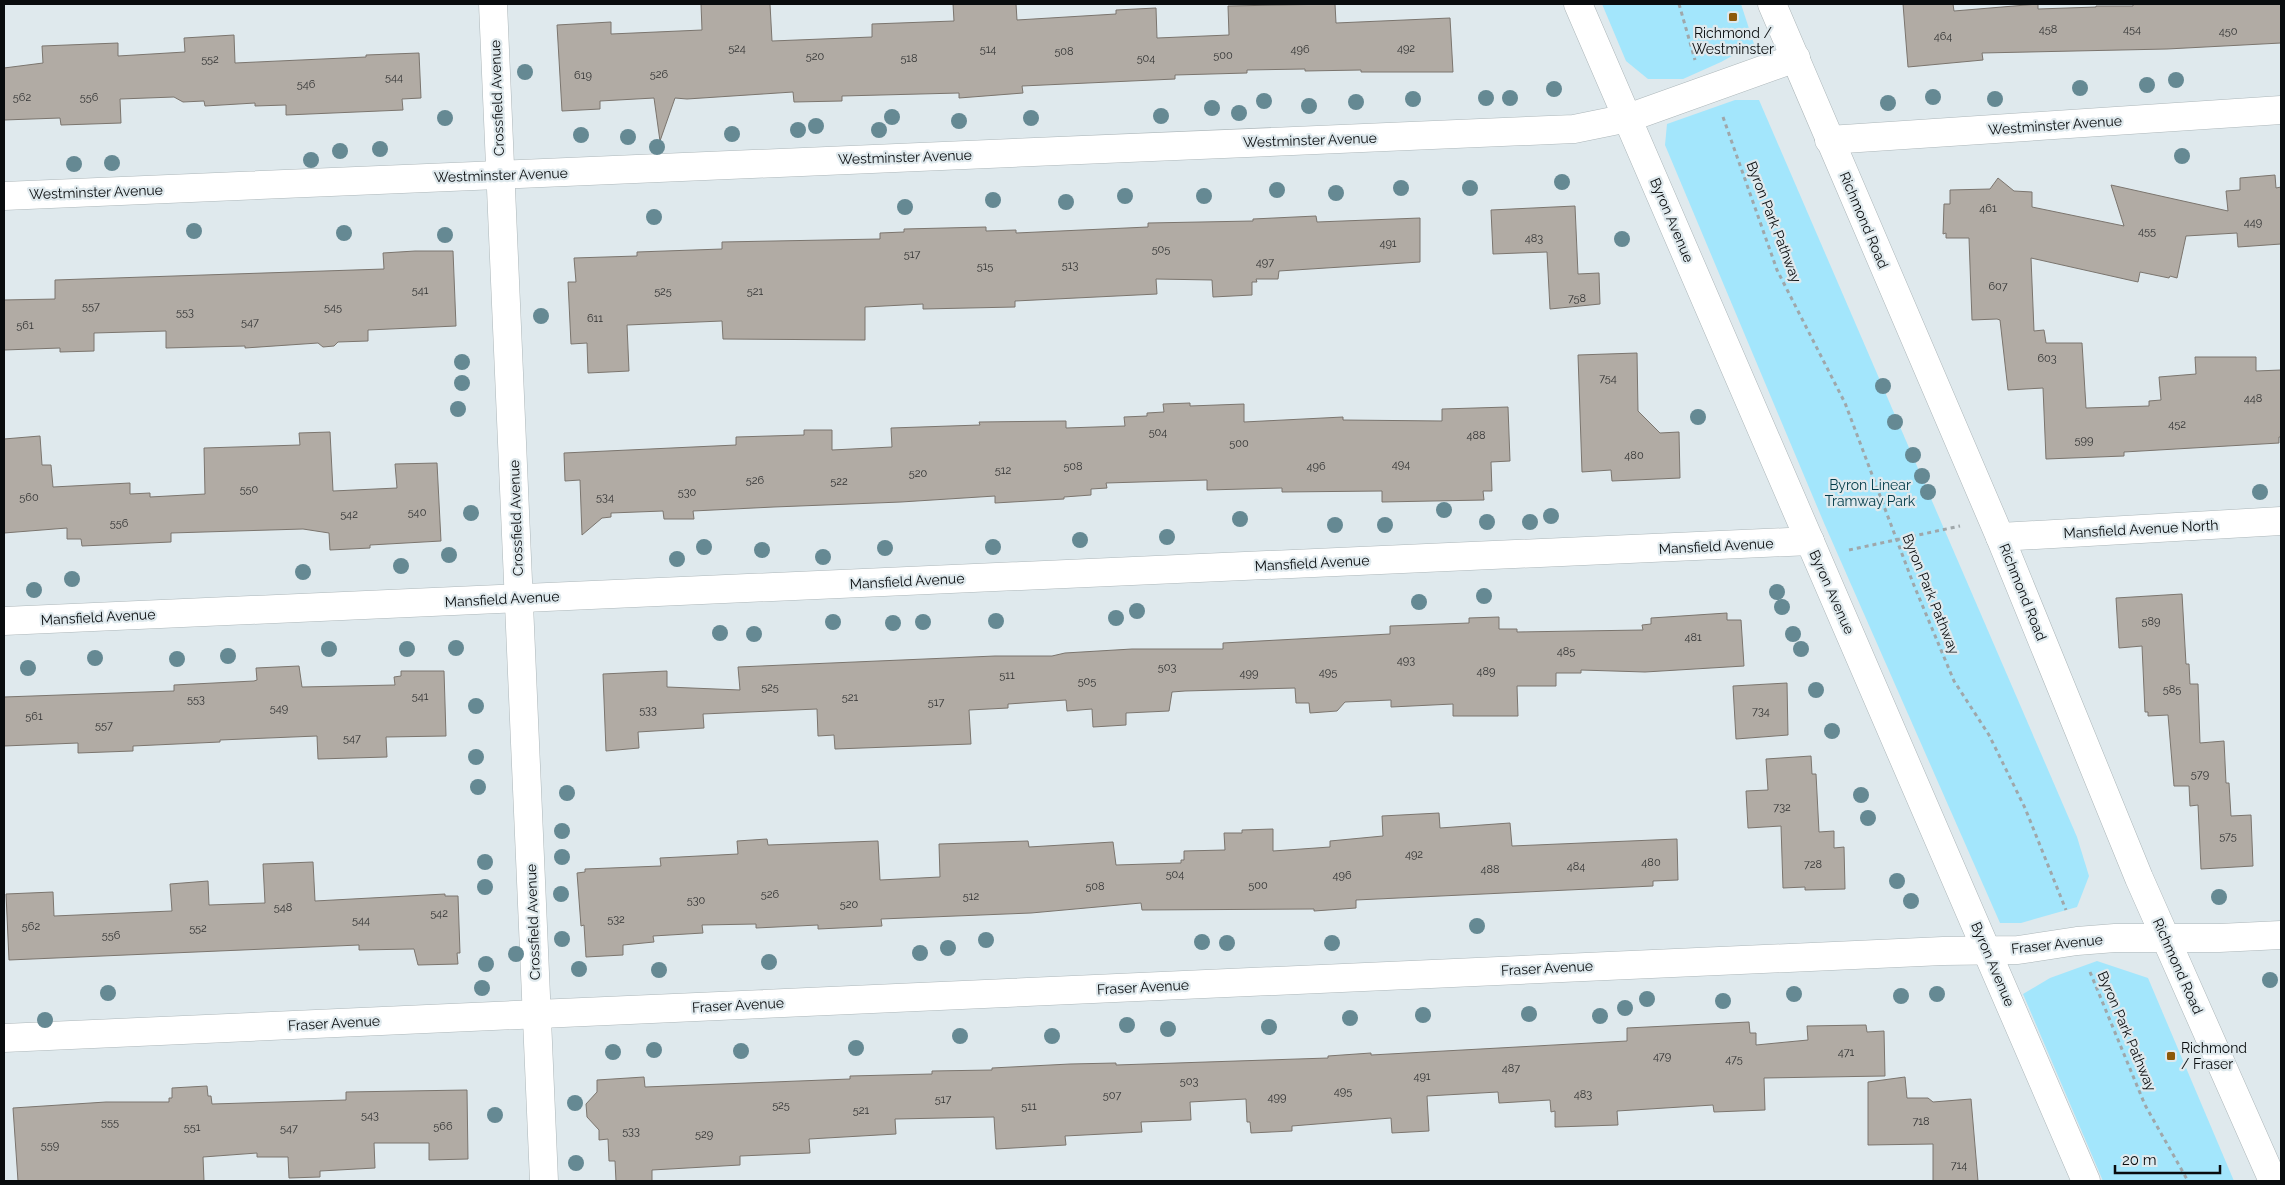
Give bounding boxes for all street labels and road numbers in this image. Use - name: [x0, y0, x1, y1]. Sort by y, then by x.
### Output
- street label: Crossfield Avenue: [487, 40, 507, 156]
- street label: Westminster Avenue: [1988, 112, 2122, 138]
- street label: Westminster Avenue: [1243, 130, 1377, 150]
- street label: Westminster Avenue: [838, 147, 972, 167]
- street label: Byron Park Pathway: [1743, 159, 1805, 285]
- street label: Westminster Avenue: [434, 165, 568, 185]
- street label: Richmond Road: [1836, 169, 1892, 271]
- street label: Byron Avenue: [1647, 175, 1697, 265]
- street label: Westminster Avenue: [29, 182, 163, 202]
- street label: Crossfield Avenue: [506, 460, 526, 576]
- street label: Mansfield Avenue North: [2063, 517, 2219, 541]
- street label: Byron Park Pathway: [1899, 531, 1963, 657]
- street label: Mansfield Avenue: [1658, 535, 1774, 557]
- street label: Richmond Road: [1996, 541, 2050, 643]
- street label: Byron Avenue: [1806, 548, 1858, 636]
- street label: Mansfield Avenue: [1254, 552, 1370, 574]
- street label: Mansfield Avenue: [849, 570, 965, 592]
- street label: Mansfield Avenue: [444, 588, 560, 610]
- street label: Mansfield Avenue: [40, 606, 156, 628]
- street label: Crossfield Avenue: [523, 864, 543, 980]
- street label: Richmond Road: [2150, 916, 2206, 1016]
- street label: Byron Avenue: [1968, 919, 2018, 1009]
- street label: Fraser Avenue: [2010, 931, 2104, 957]
- street label: Fraser Avenue: [1501, 958, 1593, 978]
- street label: Byron Park Pathway: [2094, 969, 2160, 1094]
- street label: Fraser Avenue: [1097, 977, 1189, 997]
- street label: Fraser Avenue: [692, 995, 784, 1015]
- street label: Fraser Avenue: [288, 1013, 380, 1033]

